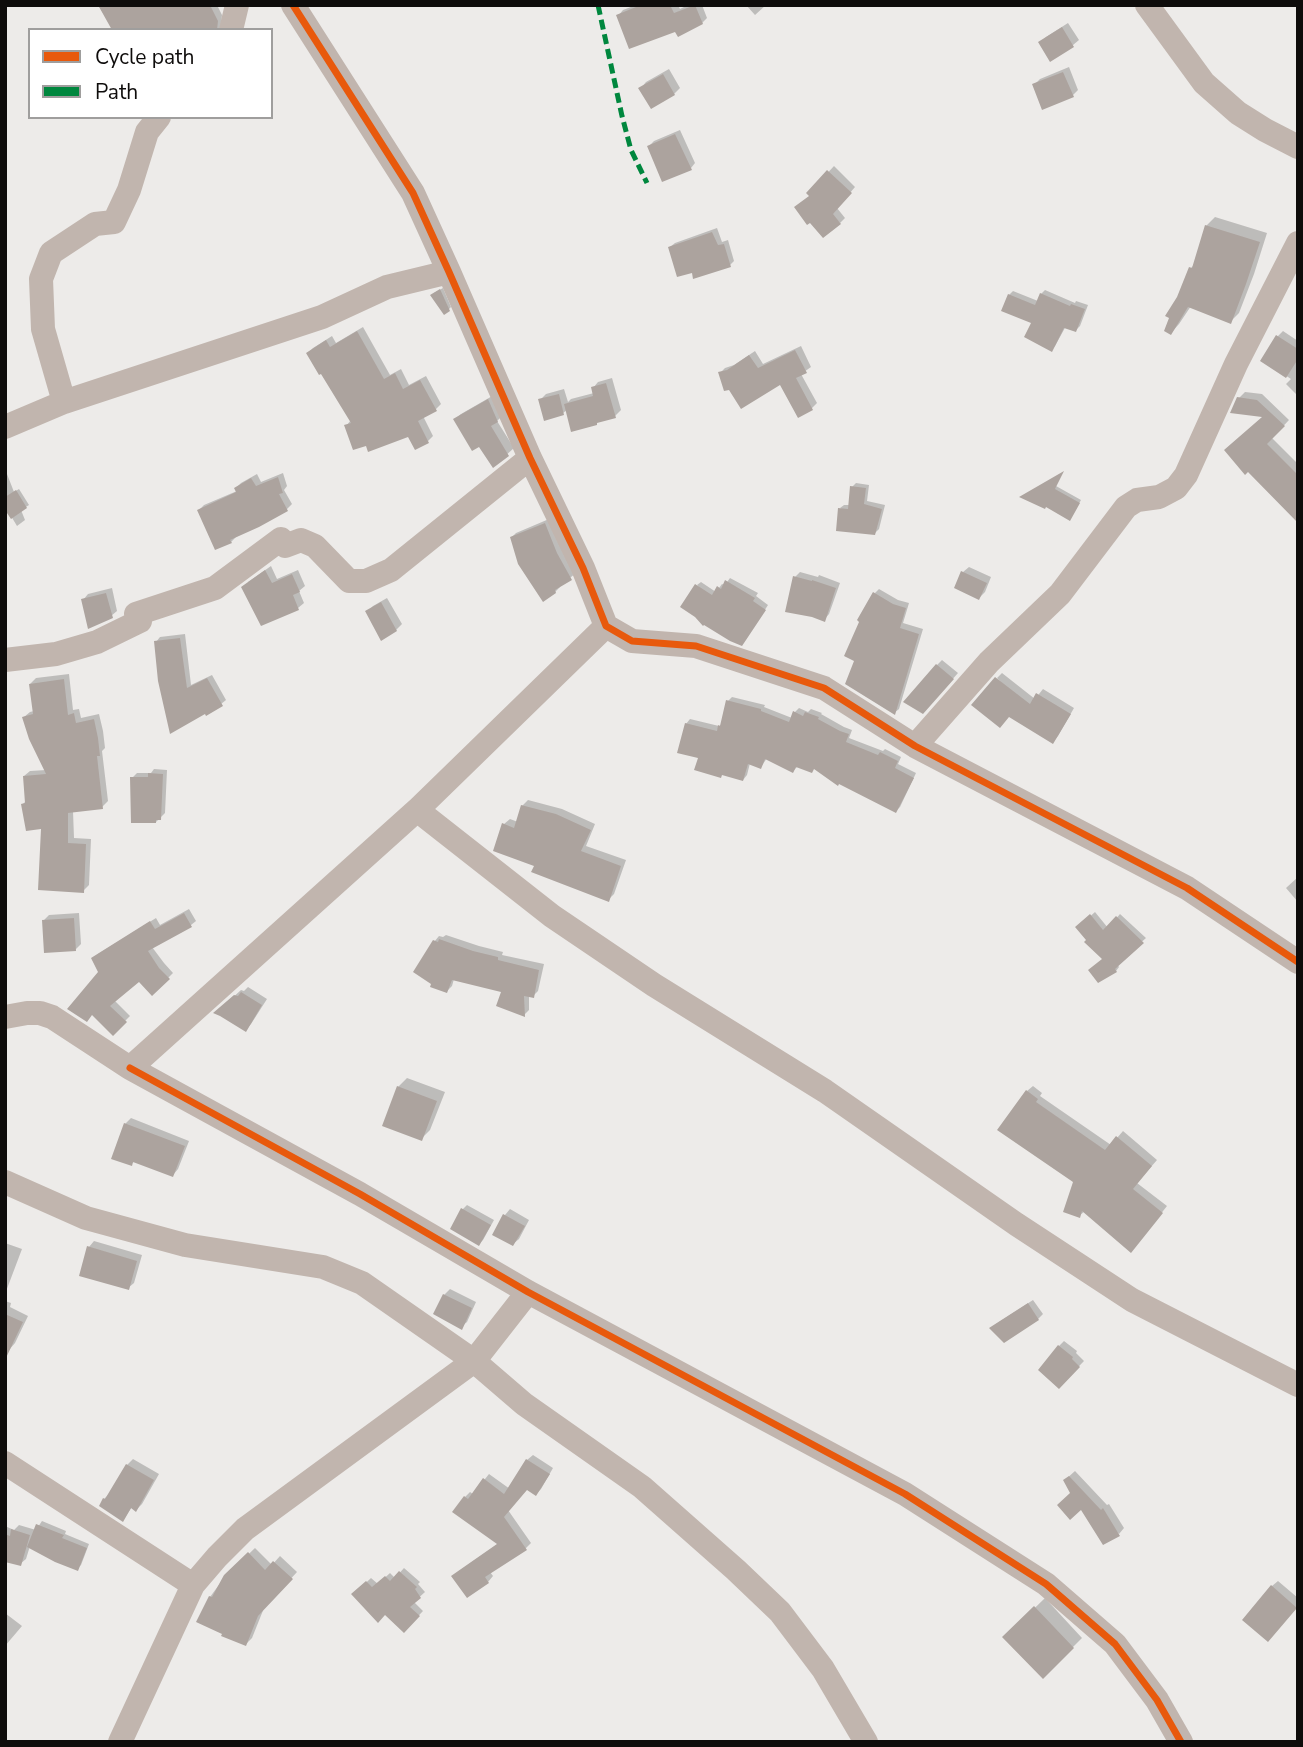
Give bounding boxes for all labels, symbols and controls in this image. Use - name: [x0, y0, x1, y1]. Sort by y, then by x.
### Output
- legend: [28, 28, 273, 119]
- text: Cycle path: [95, 43, 194, 71]
- text: Path: [95, 78, 138, 106]

